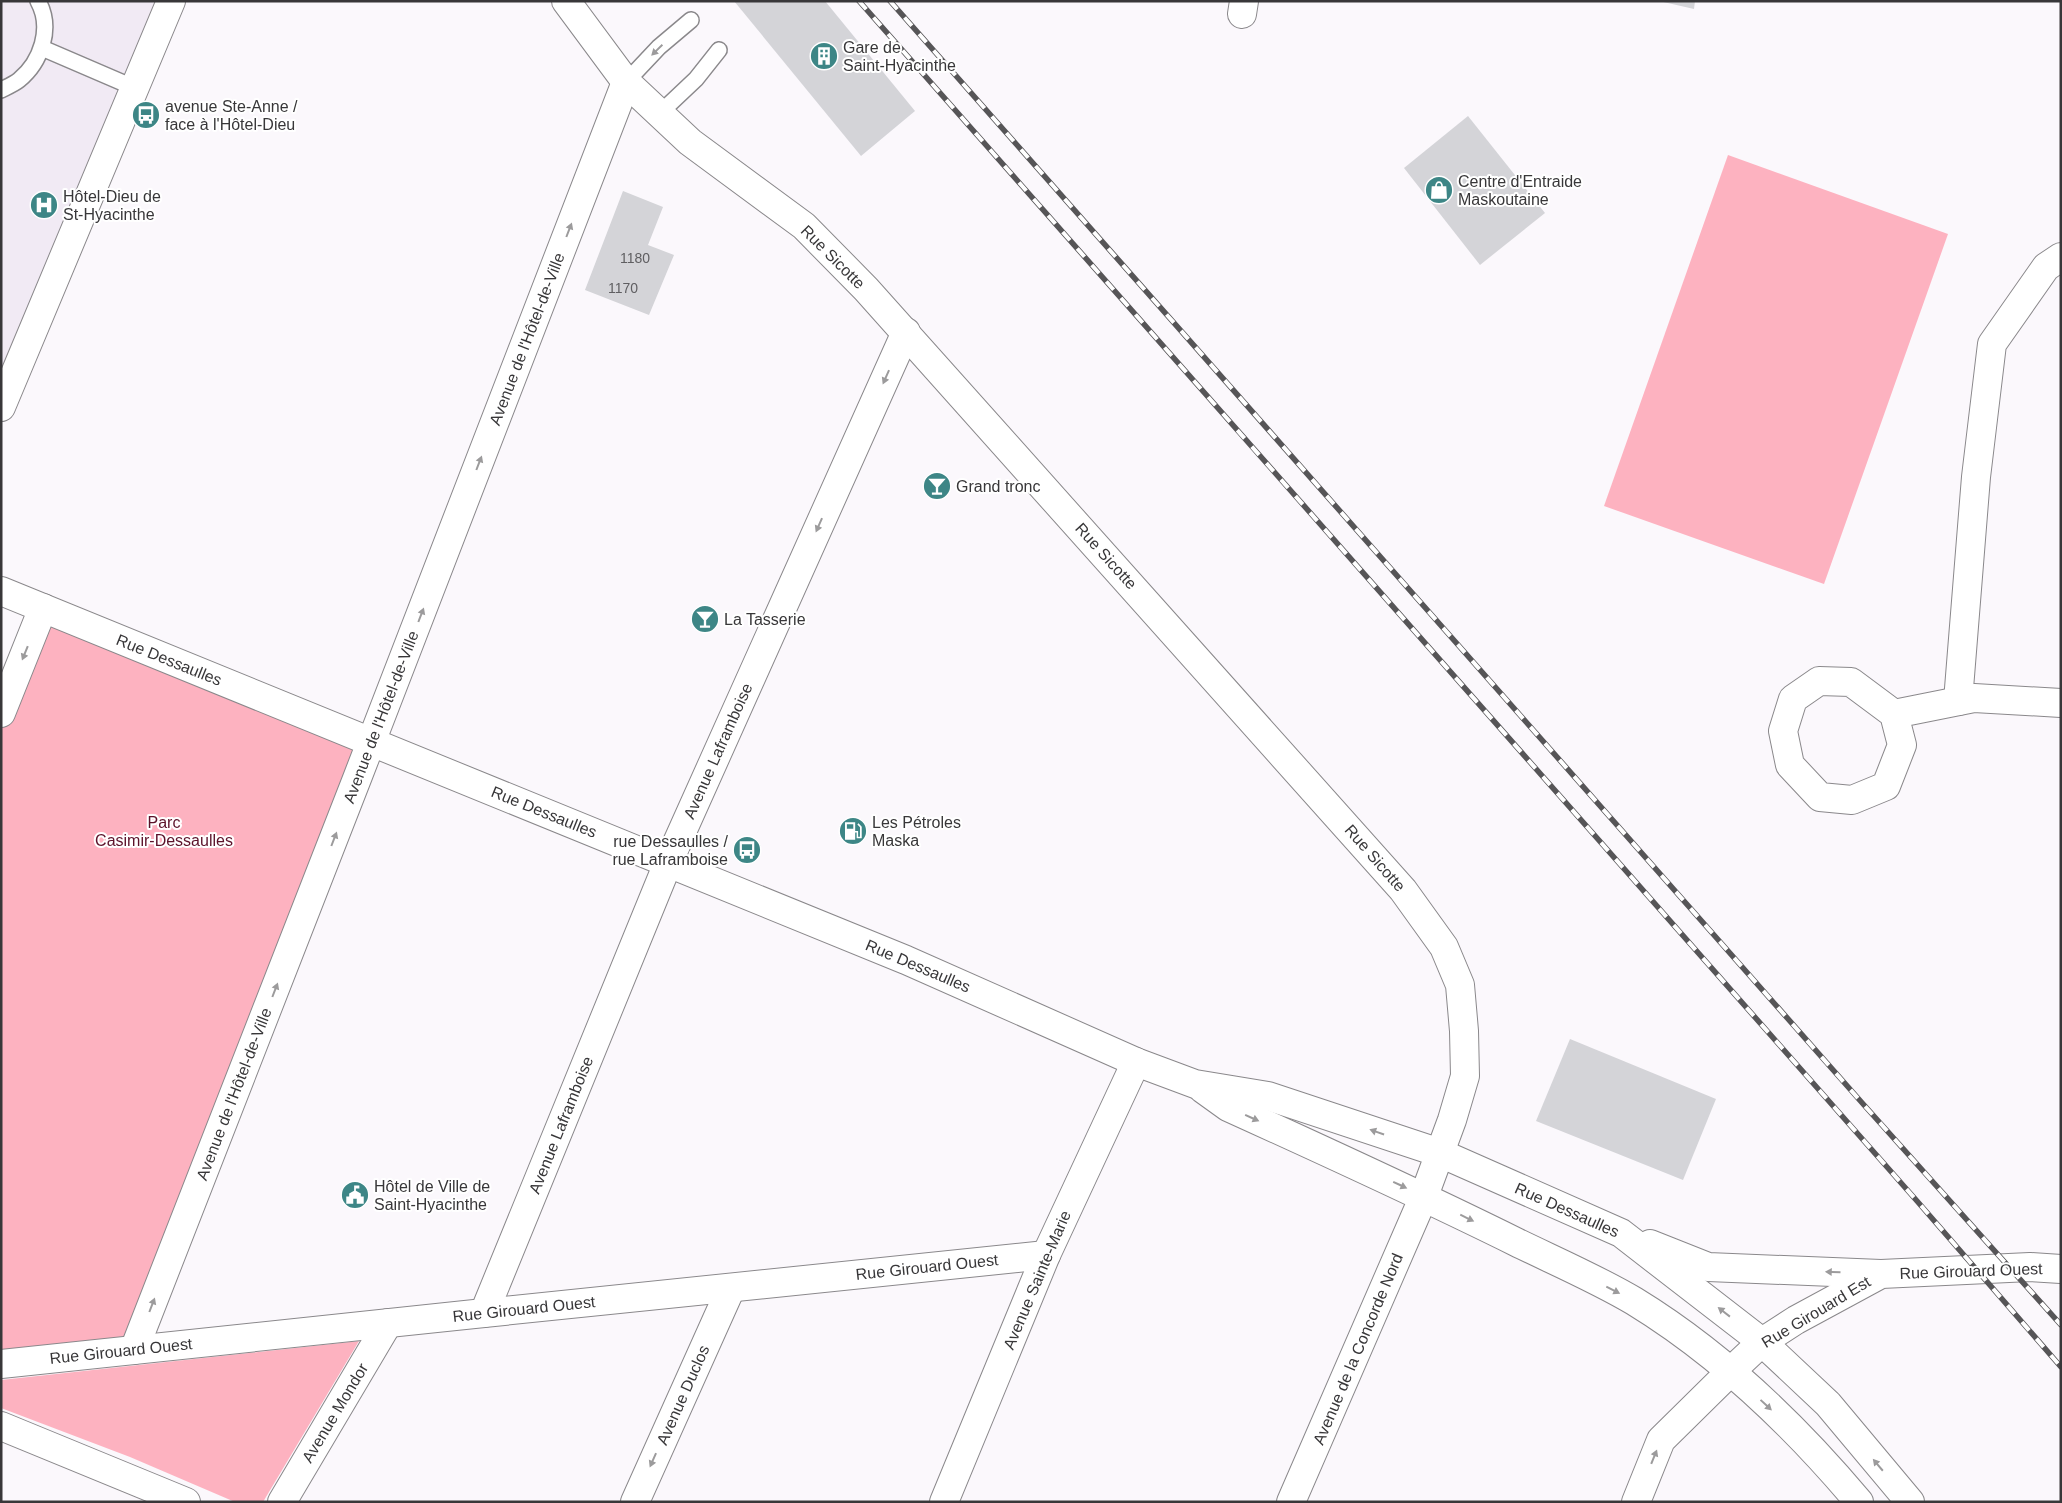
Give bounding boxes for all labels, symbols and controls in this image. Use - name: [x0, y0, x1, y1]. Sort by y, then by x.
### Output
- place label: Gare de Saint-Hyacinthe: [843, 39, 956, 74]
- building icon: Gare de Saint-Hyacinthe: [809, 41, 839, 71]
- one-way arrow: [651, 43, 663, 55]
- place label: avenue Ste-Anne / face à l'Hôtel-Dieu: [165, 98, 298, 133]
- bus stop icon: avenue Ste-Anne / face à l'Hôtel-Dieu: [131, 100, 161, 130]
- place label: Centre d'Entraide Maskoutaine: [1458, 173, 1582, 208]
- shop icon: Centre d'Entraide Maskoutaine: [1424, 175, 1454, 205]
- place label: Hôtel-Dieu de St-Hyacinthe: [63, 188, 161, 223]
- hospital icon: Hôtel-Dieu de St-Hyacinthe: [29, 190, 59, 220]
- one-way arrow: [565, 222, 573, 237]
- street label: Rue Sicotte: [798, 222, 868, 292]
- street label: Avenue de l'Hôtel-de-Ville: [486, 250, 568, 427]
- house number: 1180: [620, 250, 650, 266]
- house number: 1170: [608, 280, 638, 296]
- one-way arrow: [881, 370, 889, 384]
- one-way arrow: [475, 455, 483, 470]
- bar icon: Grand tronc: [922, 471, 952, 501]
- place label: Grand tronc: [956, 478, 1040, 495]
- one-way arrow: [815, 518, 823, 532]
- street label: Rue Sicotte: [1072, 520, 1140, 592]
- bar icon: La Tasserie: [690, 604, 720, 634]
- one-way arrow: [418, 607, 425, 622]
- place label: La Tasserie: [724, 611, 806, 628]
- street label: Avenue de l'Hôtel-de-Ville: [340, 628, 422, 805]
- street label: Rue Dessaulles: [114, 631, 224, 689]
- one-way arrow: [21, 646, 29, 661]
- street label: Avenue Laframboise: [680, 681, 756, 821]
- street label: Rue Dessaulles: [489, 783, 599, 841]
- park label: Parc Casimir-Dessaulles: [95, 814, 233, 849]
- place label: Les Pétroles Maska: [872, 814, 961, 849]
- fuel station icon: Les Pétroles Maska: [838, 816, 868, 846]
- street label: Rue Sicotte: [1341, 821, 1409, 895]
- one-way arrow: [330, 831, 338, 846]
- place label: rue Dessaulles / rue Laframboise: [612, 833, 729, 868]
- bus stop icon: rue Dessaulles / rue Laframboise: [732, 835, 762, 865]
- street label: Rue Dessaulles: [863, 936, 973, 996]
- one-way arrow: [271, 982, 279, 997]
- street label: Avenue de l'Hôtel-de-Ville: [193, 1005, 275, 1182]
- street label: Avenue Laframboise: [526, 1054, 596, 1196]
- one-way arrow: [1245, 1114, 1259, 1122]
- one-way arrow: [1369, 1128, 1384, 1136]
- place label: Hôtel de Ville de Saint-Hyacinthe: [374, 1178, 490, 1213]
- street label: Rue Dessaulles: [1512, 1179, 1622, 1241]
- public building icon: Hôtel de Ville de Saint-Hyacinthe: [340, 1180, 370, 1210]
- one-way arrow: [1393, 1182, 1407, 1190]
- street label: Avenue Sainte-Marie: [1000, 1208, 1074, 1352]
- one-way arrow: [1460, 1214, 1475, 1222]
- street label: Rue Girouard Ouest: [855, 1251, 1000, 1283]
- street label: Avenue de la Concorde Nord: [1310, 1251, 1406, 1447]
- street label: Rue Girouard Ouest: [1899, 1260, 2043, 1282]
- one-way arrow: [1824, 1267, 1840, 1275]
- street label: Rue Girouard Est: [1759, 1273, 1874, 1351]
- one-way arrow: [1606, 1286, 1620, 1294]
- street label: Rue Girouard Ouest: [452, 1293, 597, 1325]
- one-way arrow: [149, 1297, 156, 1312]
- one-way arrow: [1717, 1307, 1731, 1317]
- street label: Rue Girouard Ouest: [49, 1335, 194, 1367]
- street label: Avenue Duclos: [653, 1343, 713, 1447]
- street label: Avenue Mondor: [299, 1360, 372, 1466]
- one-way arrow: [1760, 1399, 1772, 1411]
- one-way arrow: [1651, 1449, 1659, 1464]
- one-way arrow: [649, 1453, 657, 1467]
- one-way arrow: [1873, 1459, 1884, 1472]

